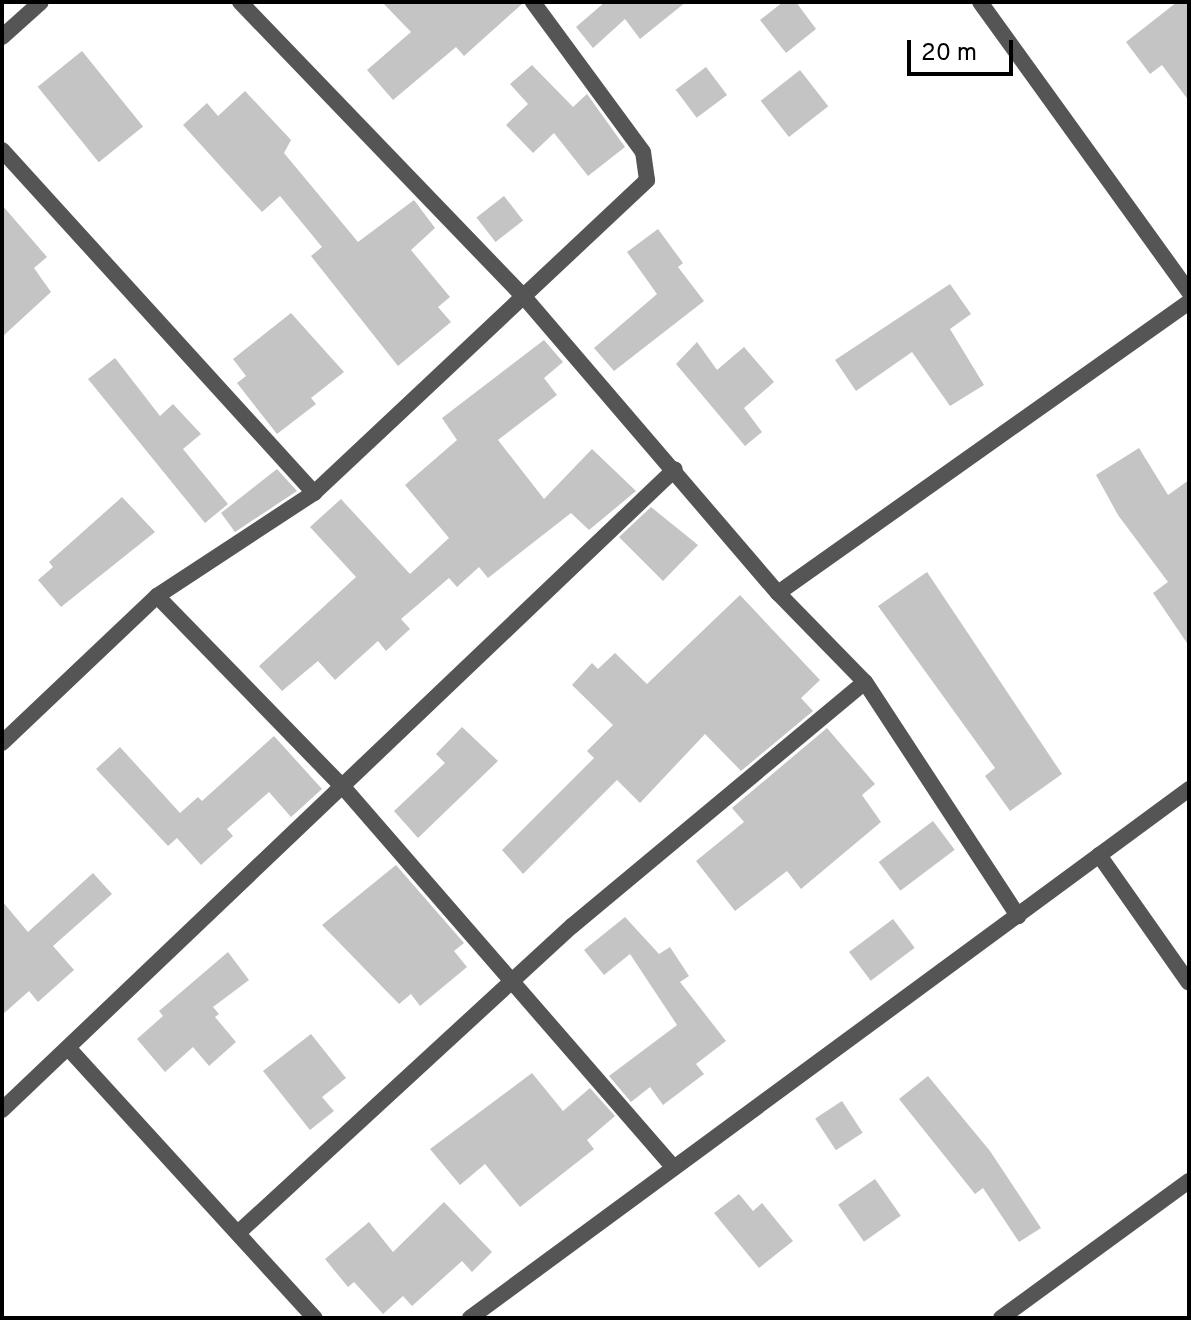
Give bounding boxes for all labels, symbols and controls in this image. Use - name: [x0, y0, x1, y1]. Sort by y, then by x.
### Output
- scale bar: [911, 24, 1017, 74]
- text: 20 m: [921, 39, 977, 69]

